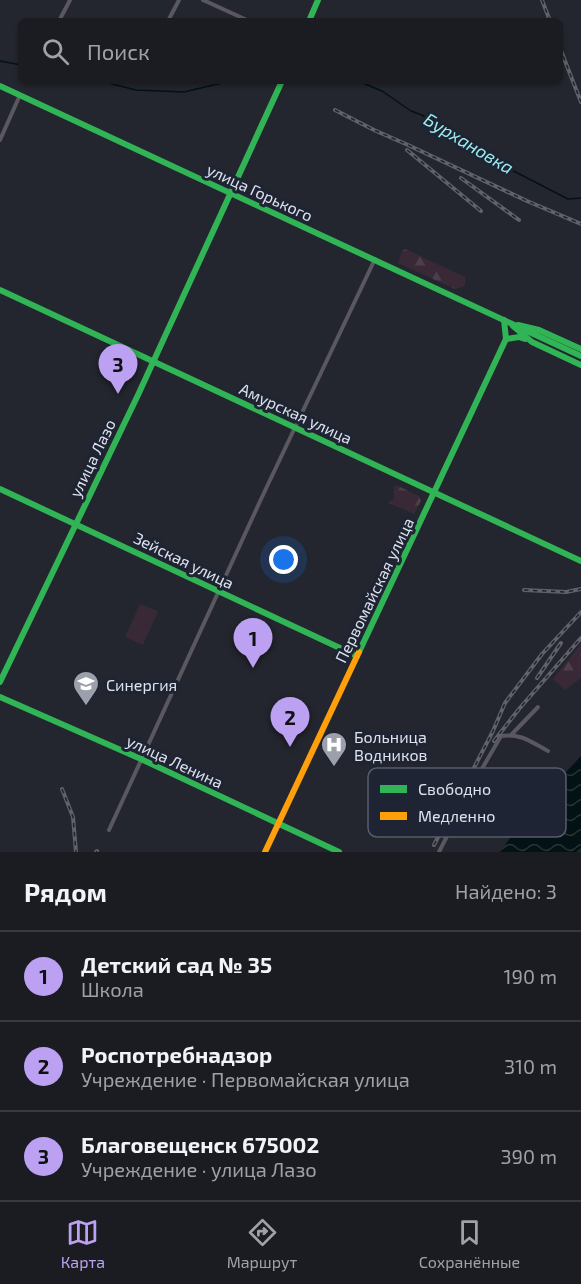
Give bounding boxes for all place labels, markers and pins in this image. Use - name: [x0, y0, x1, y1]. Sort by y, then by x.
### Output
- pin: 3: [98, 344, 138, 394]
- pin: 1: [234, 618, 272, 668]
- school or university icon: Синергия: [71, 669, 101, 707]
- place label: Синергия: [106, 675, 177, 694]
- pin: 2: [270, 698, 310, 747]
- place label: Больница Водников: [354, 727, 427, 764]
- hospital icon: Больница Водников: [319, 730, 349, 768]

